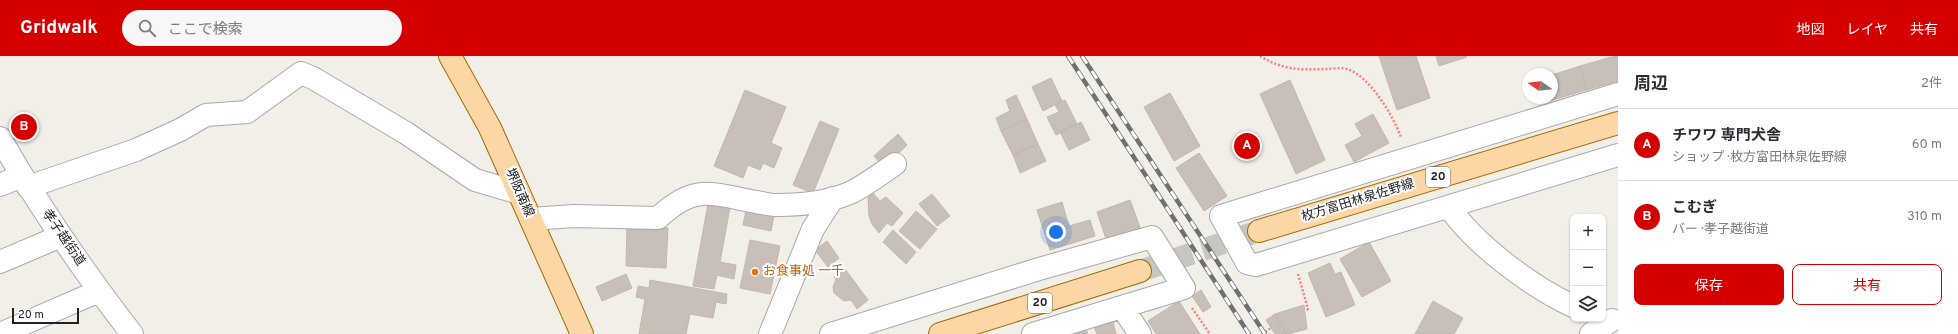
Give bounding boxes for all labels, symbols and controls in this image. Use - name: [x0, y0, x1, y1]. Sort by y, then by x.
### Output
- search box: [122, 10, 402, 46]
- text: Gridwalk: [20, 16, 98, 40]
- icon: search: [136, 17, 158, 39]
- text: ここで検索: [168, 21, 243, 40]
- text: 地図: [1796, 22, 1824, 39]
- text: レイヤ: [1846, 22, 1888, 39]
- text: 共有: [1910, 22, 1938, 39]
- north arrow: [1522, 68, 1558, 104]
- text: 周辺: [1634, 74, 1668, 96]
- text: 2件: [1921, 76, 1942, 92]
- pin: B: [11, 112, 37, 142]
- text: チワワ 専門犬舎: [1672, 127, 1781, 146]
- pin: A: [1234, 131, 1260, 161]
- text: A: [1642, 137, 1652, 153]
- text: 60 m: [1912, 137, 1942, 153]
- text: ショップ · 枚方富田林泉佐野線: [1672, 150, 1847, 166]
- street label: 堺阪南線: [501, 166, 538, 220]
- road number: 20: [1426, 167, 1450, 187]
- street label: 枚方富田林泉佐野線: [1299, 175, 1416, 226]
- text: こむぎ: [1672, 199, 1717, 218]
- street label: 孝子越街道: [38, 207, 88, 269]
- text: B: [1643, 209, 1651, 225]
- text: 310 m: [1907, 209, 1942, 225]
- map controls: [1570, 214, 1606, 322]
- button: +: [1570, 214, 1606, 250]
- your location: [1046, 222, 1066, 242]
- text: バー · 孝子越街道: [1672, 222, 1769, 238]
- button: −: [1570, 250, 1606, 286]
- place label: お食事処 一千: [763, 263, 844, 280]
- button: 保存: [1634, 264, 1784, 305]
- button: 共有: [1792, 264, 1942, 305]
- marker: お食事処 一千: [750, 267, 760, 277]
- button: layers: [1570, 286, 1606, 322]
- road number: 20: [1028, 293, 1052, 313]
- scale bar: [12, 306, 79, 325]
- text: 20 m: [18, 308, 44, 322]

